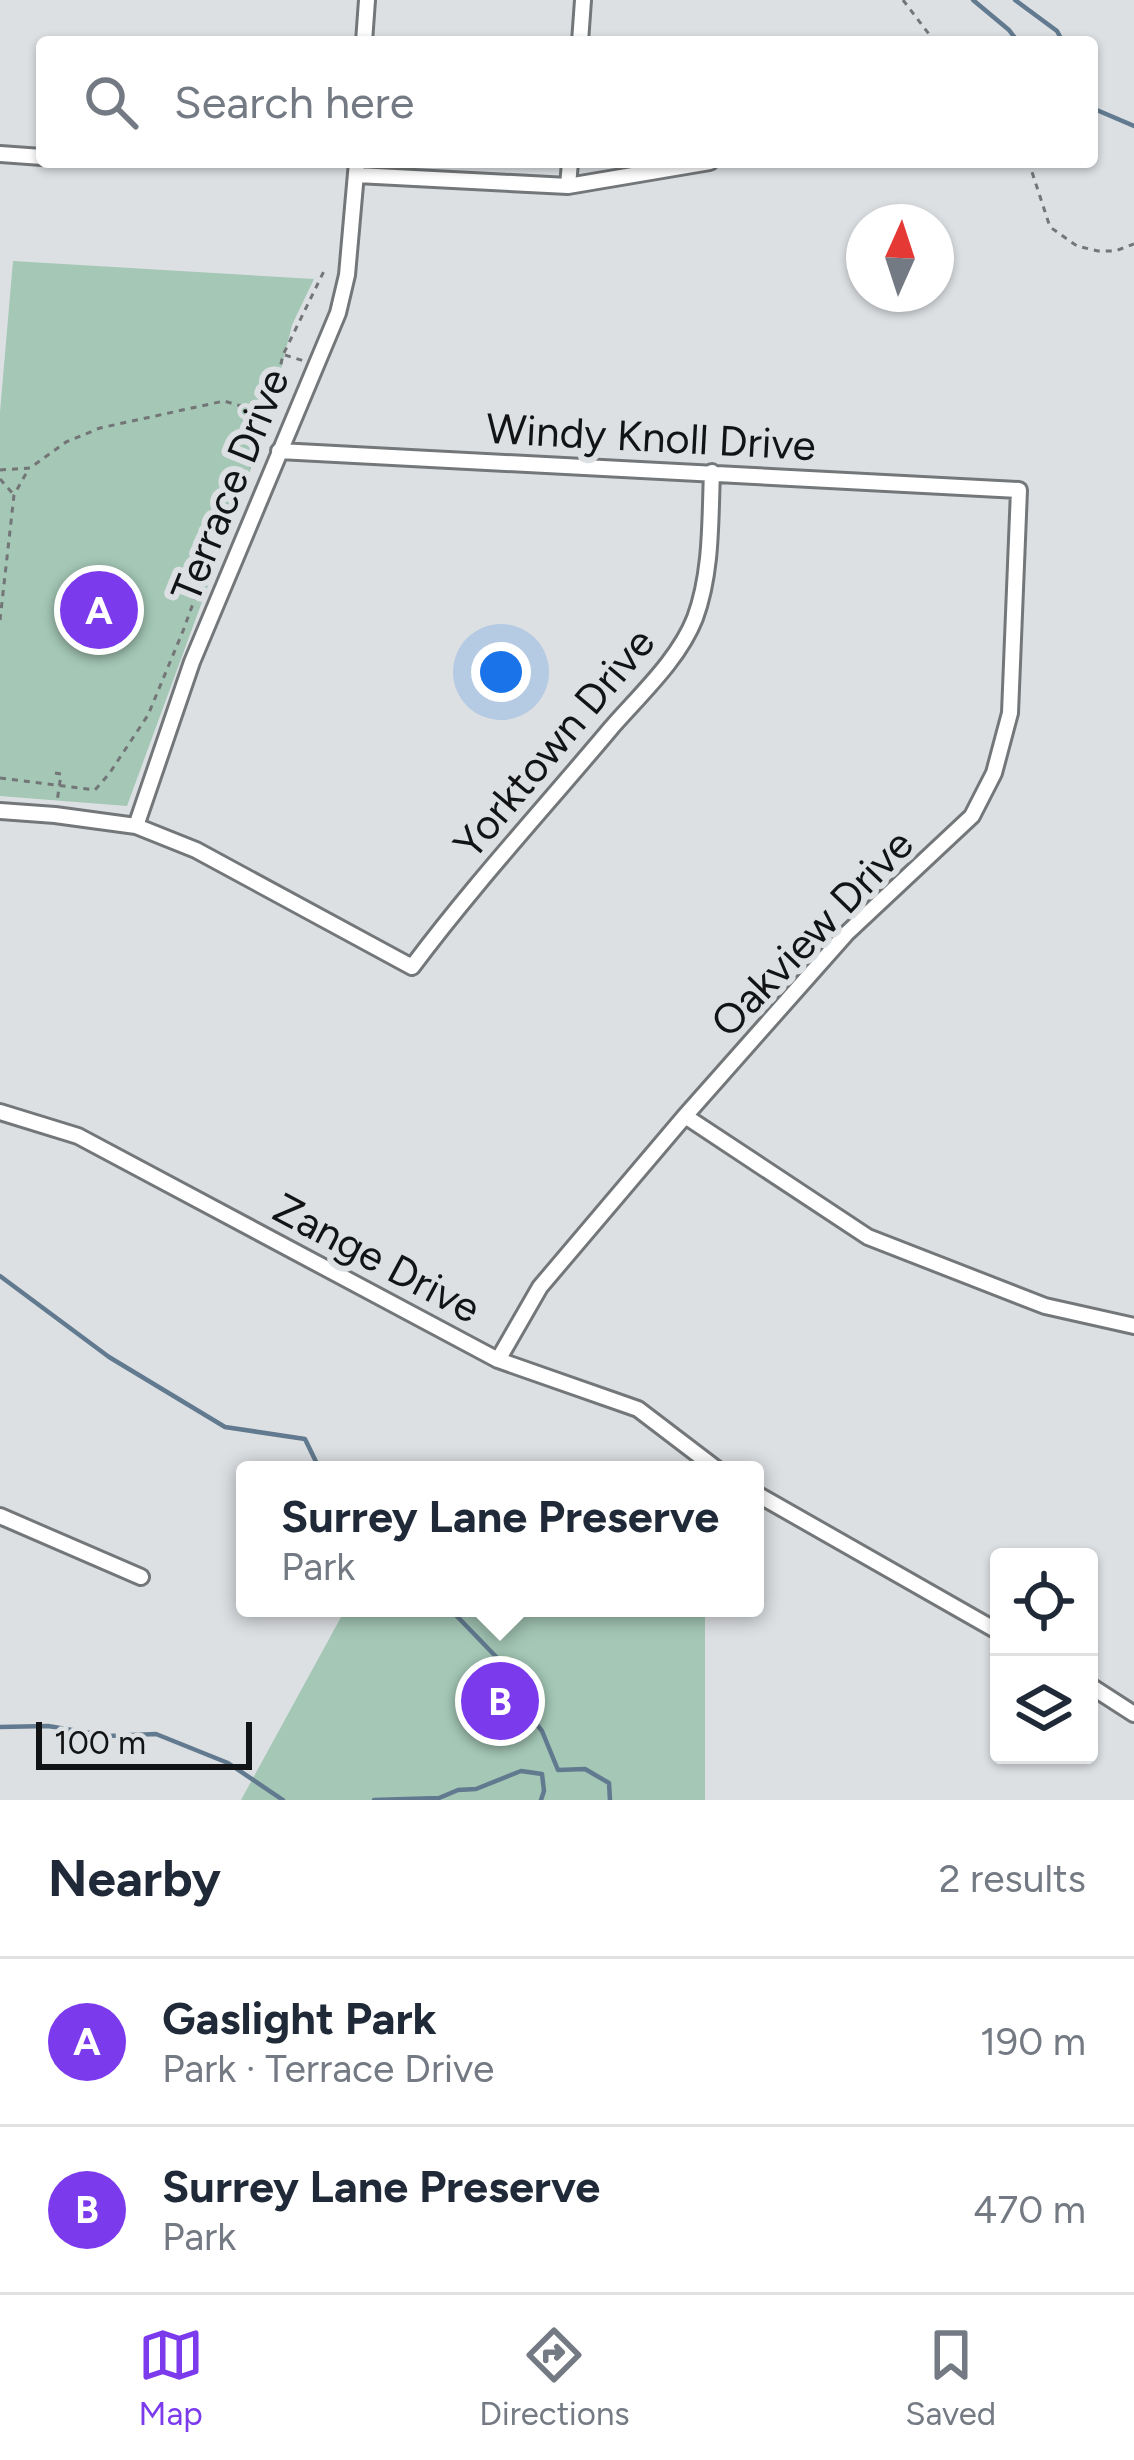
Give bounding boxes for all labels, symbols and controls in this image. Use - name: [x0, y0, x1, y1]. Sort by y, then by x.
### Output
- search box: [36, 36, 1098, 168]
- icon: search: [78, 69, 144, 135]
- text: Search here: [174, 75, 414, 129]
- north arrow: [846, 204, 954, 312]
- street label: Terrace Drive: [160, 361, 300, 609]
- street label: Windy Knoll Drive: [485, 403, 817, 471]
- pin: A: [60, 565, 138, 655]
- street label: Yorktown Drive: [443, 617, 665, 869]
- your location: [471, 642, 531, 702]
- street label: Oakview Drive: [700, 819, 924, 1047]
- street label: Zange Drive: [265, 1182, 489, 1334]
- popup: [236, 1461, 764, 1617]
- text: Surrey Lane Preserve: [281, 1489, 719, 1543]
- text: Park: [281, 1543, 355, 1590]
- map controls: [990, 1548, 1098, 1764]
- button: locate: [990, 1548, 1098, 1656]
- pin: B: [461, 1656, 539, 1746]
- button: layers: [990, 1656, 1098, 1764]
- scale bar: [36, 1716, 252, 1769]
- text: 100 m: [54, 1723, 146, 1762]
- text: Nearby: [48, 1848, 221, 1909]
- text: 2 results: [939, 1855, 1086, 1902]
- text: Gaslight Park: [162, 1991, 437, 2045]
- text: A: [73, 2018, 101, 2065]
- text: 190 m: [980, 2018, 1086, 2065]
- text: Park · Terrace Drive: [162, 2045, 494, 2092]
- text: Surrey Lane Preserve: [162, 2159, 600, 2213]
- text: B: [75, 2186, 99, 2233]
- text: 470 m: [973, 2186, 1086, 2233]
- text: Park: [162, 2213, 236, 2260]
- tab: Map: [138, 2322, 204, 2433]
- tab: Directions: [479, 2322, 630, 2433]
- tab: Saved: [905, 2322, 996, 2433]

